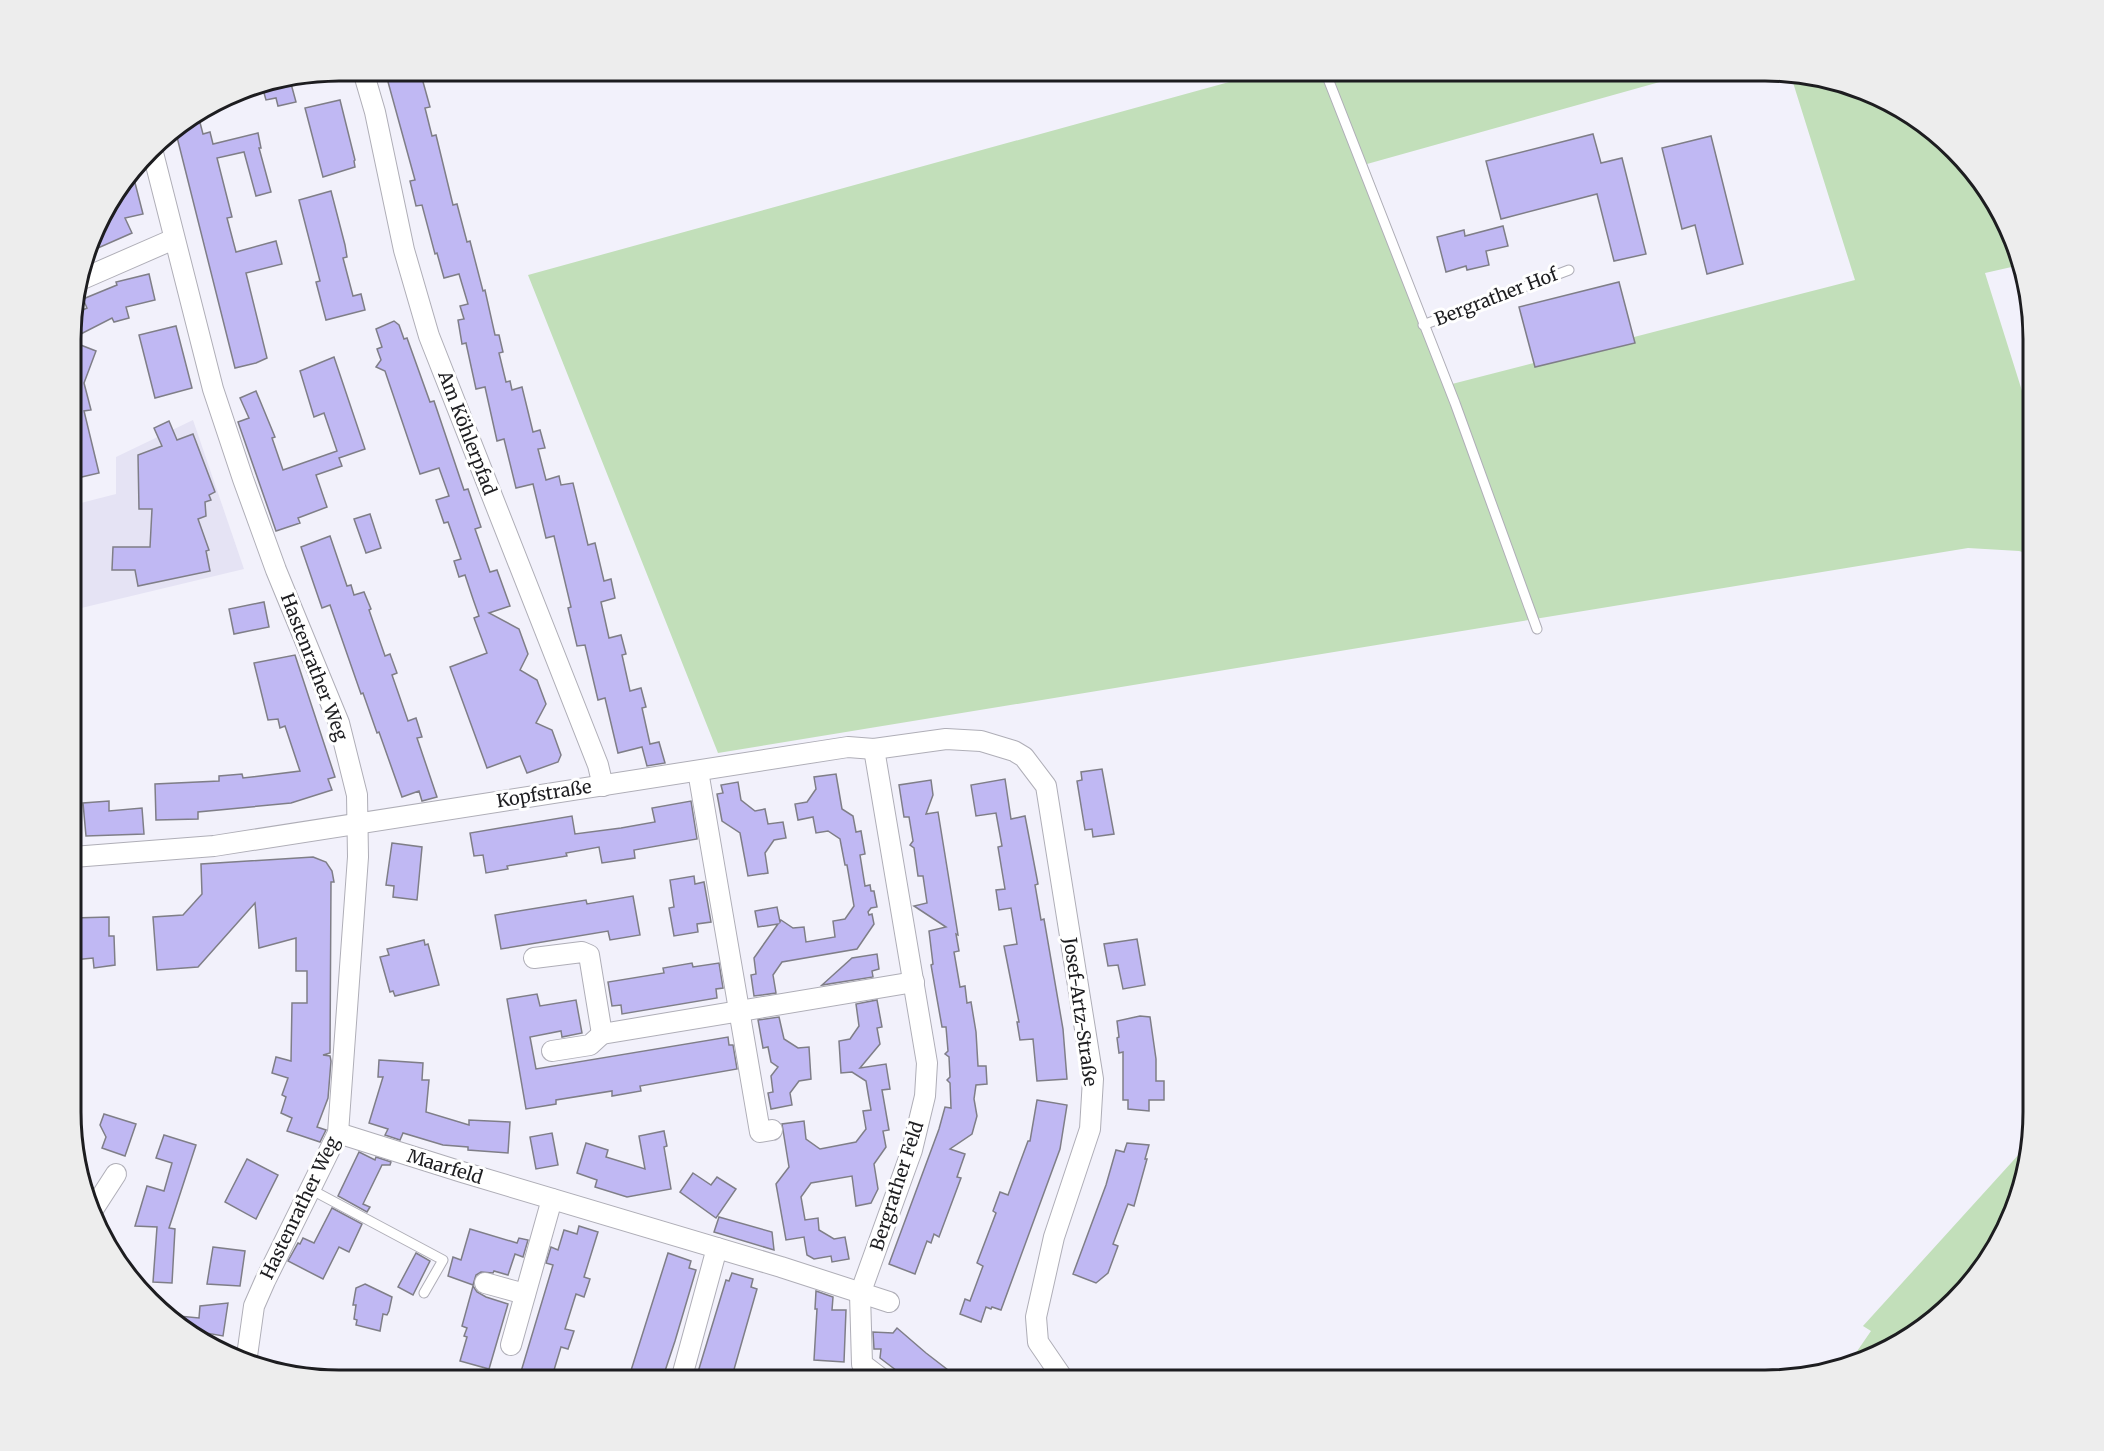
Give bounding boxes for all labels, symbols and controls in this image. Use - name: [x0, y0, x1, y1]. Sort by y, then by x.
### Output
- street label: Bergrather Hof: [1431, 262, 1562, 331]
- street label: Am Köhlerpfad: [433, 367, 502, 498]
- street label: Hastenrather Weg: [276, 590, 353, 744]
- street label: Kopfstraße: [495, 775, 593, 812]
- street label: Josef-Artz-Straße: [1059, 935, 1102, 1088]
- street label: Bergrather Feld: [865, 1118, 928, 1253]
- street label: Hastenrather Weg: [255, 1132, 344, 1283]
- street label: Maarfeld: [405, 1144, 486, 1189]

